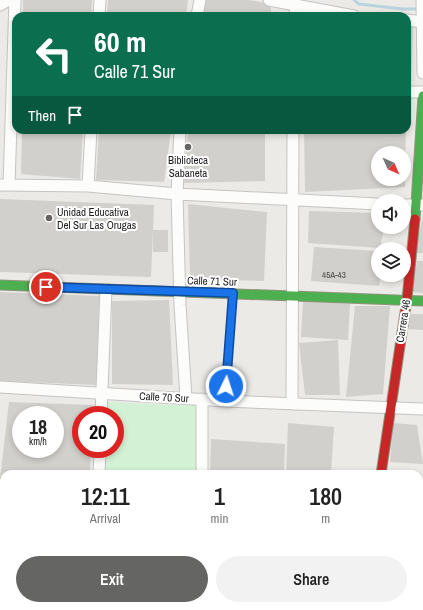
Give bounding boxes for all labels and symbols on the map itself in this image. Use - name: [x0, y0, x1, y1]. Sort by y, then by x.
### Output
- marker: Biblioteca Sabaneta: [183, 142, 193, 152]
- north arrow: [371, 146, 411, 186]
- place label: Biblioteca Sabaneta: [168, 153, 208, 180]
- place label: Unidad Educativa Del Sur Las Orugas: [57, 205, 137, 232]
- marker: Unidad Educativa Del Sur Las Orugas: [44, 213, 54, 223]
- house number: 45A-43: [322, 269, 346, 281]
- pin: [29, 270, 63, 304]
- street label: Calle 71 Sur: [187, 273, 237, 289]
- street label: Carrera 46: [393, 299, 413, 343]
- position arrow: [205, 365, 247, 407]
- street label: Calle 70 Sur: [139, 389, 189, 405]
- speed limit sign: 20: [72, 406, 124, 458]

